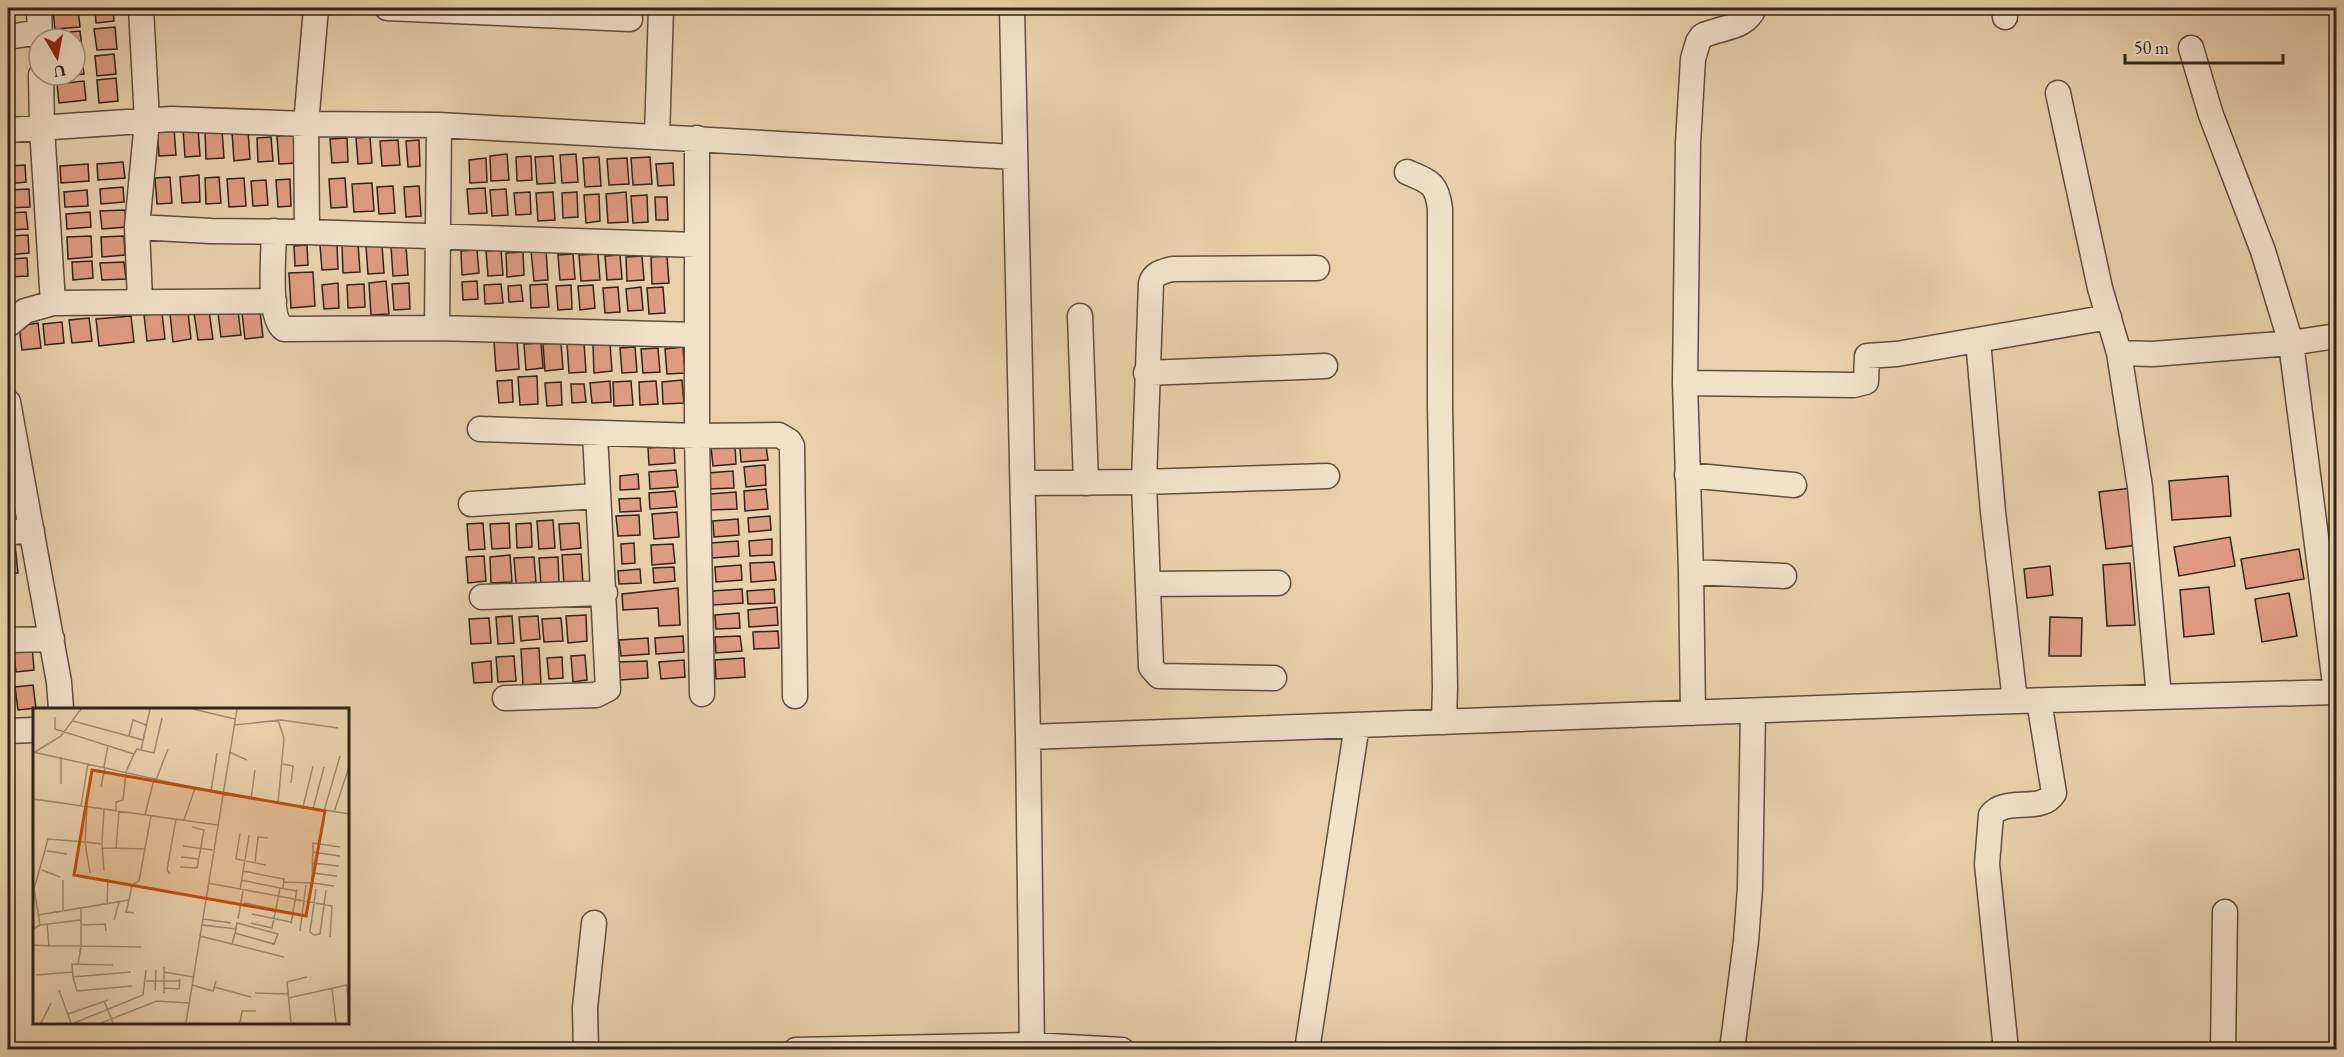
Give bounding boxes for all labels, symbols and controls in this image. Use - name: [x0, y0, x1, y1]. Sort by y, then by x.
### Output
- north arrow: [27, 27, 87, 87]
- scale bar: [2125, 27, 2282, 65]
- text: 50 m: [2134, 36, 2169, 59]
- text: U: [52, 60, 67, 83]
- inset map: [33, 708, 350, 1024]

